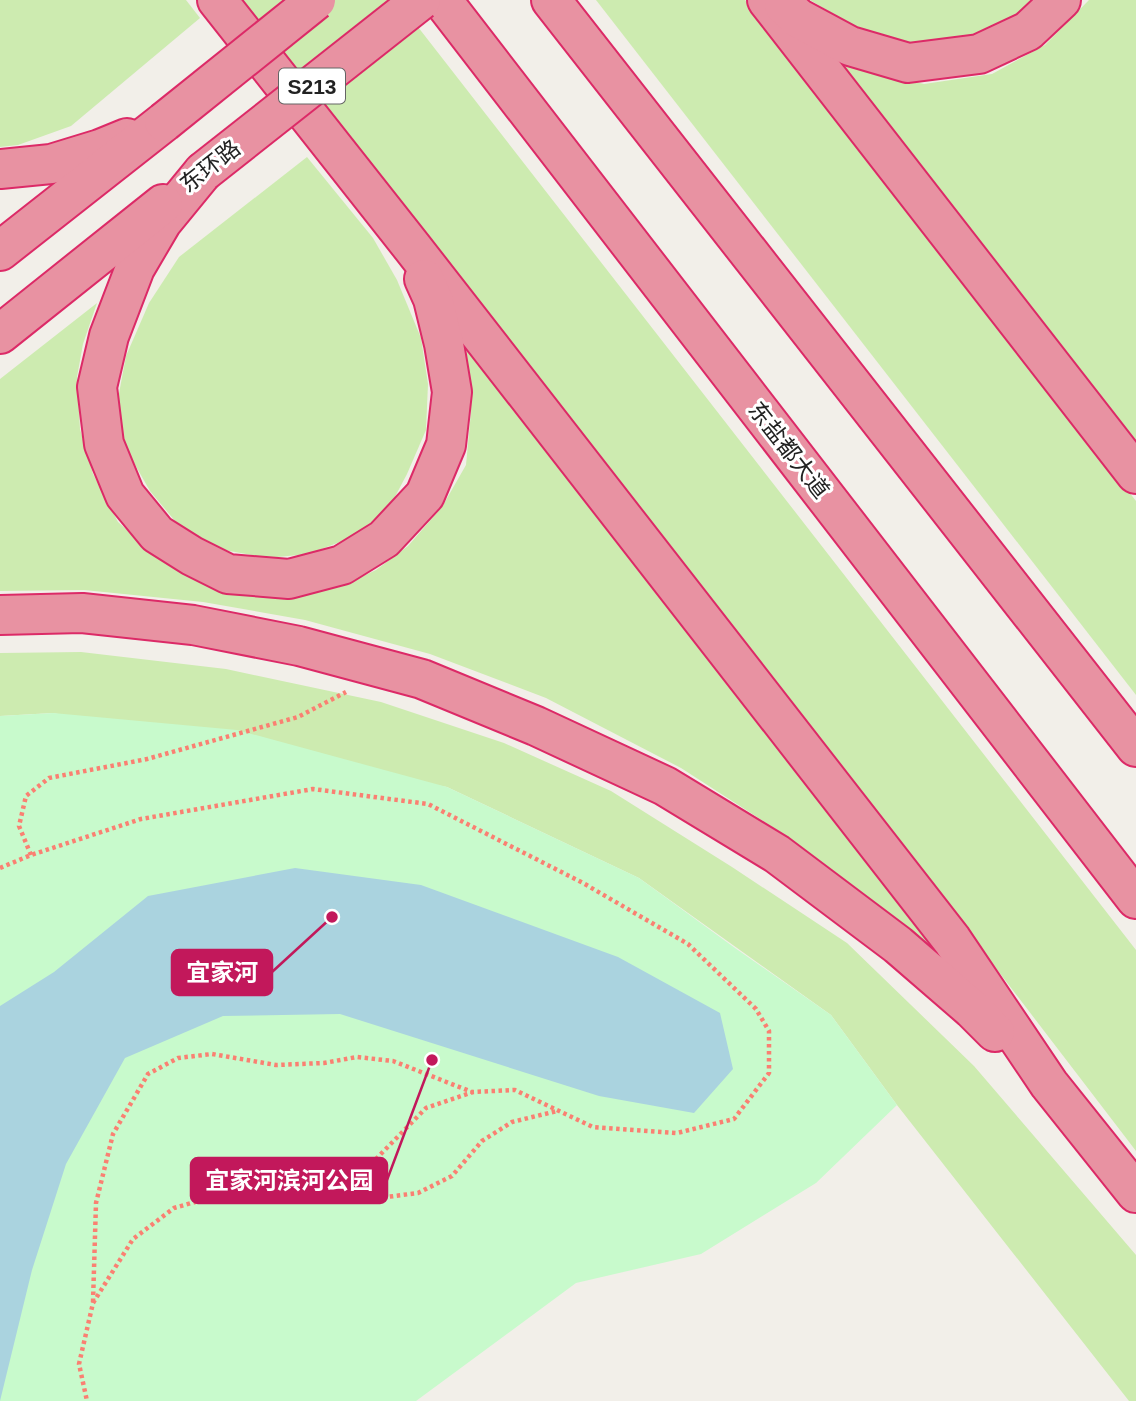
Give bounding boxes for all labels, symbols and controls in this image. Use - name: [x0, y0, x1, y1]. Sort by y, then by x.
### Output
- road number: S213: [279, 68, 345, 104]
- street label: 东环路: [175, 135, 245, 197]
- street label: 东盐都大道: [743, 397, 835, 503]
- callout: 宜家河: [172, 950, 272, 995]
- text: 宜家河: [186, 959, 258, 986]
- callout: 宜家河滨河公园: [191, 1158, 387, 1203]
- text: 宜家河滨河公园: [205, 1167, 373, 1194]

